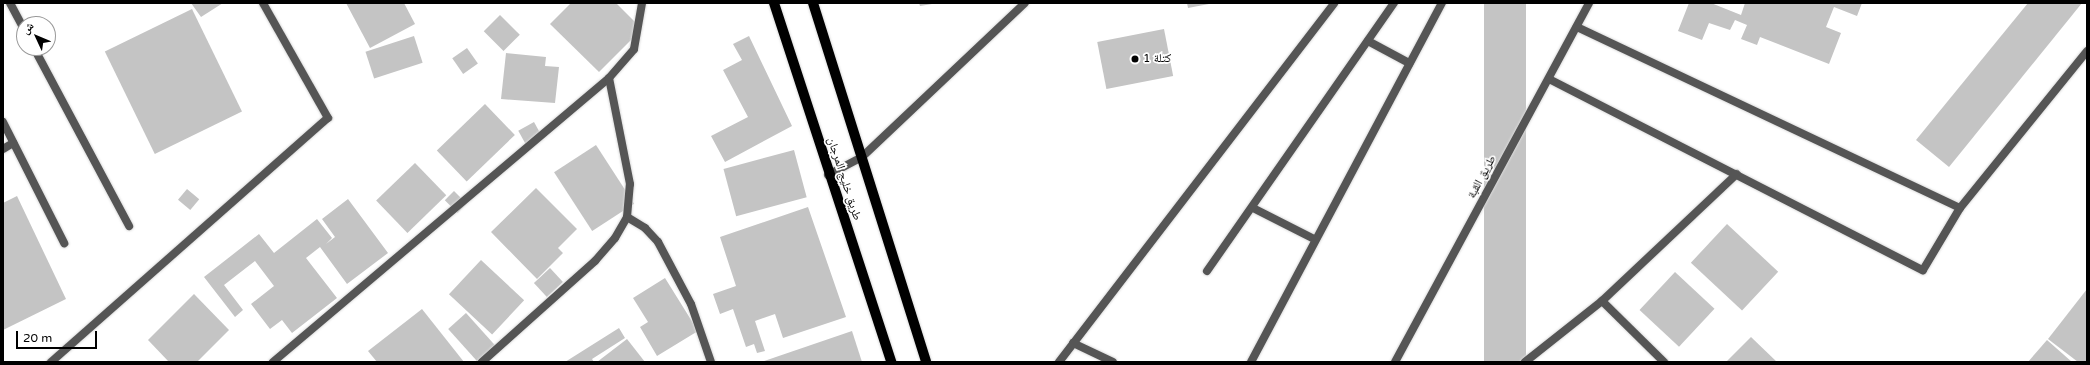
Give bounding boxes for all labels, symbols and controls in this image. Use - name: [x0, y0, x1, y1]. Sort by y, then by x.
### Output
- north arrow: [16, 16, 56, 56]
- text: ش: [19, 19, 36, 37]
- place label: كتلة 1: [1143, 52, 1171, 66]
- marker: كتلة 1: [1130, 54, 1140, 64]
- street label: طريق خليج المرجان: [824, 136, 864, 222]
- street label: طريق القبة: [1465, 153, 1499, 201]
- scale bar: [18, 323, 99, 349]
- text: 20 m: [23, 331, 52, 345]

